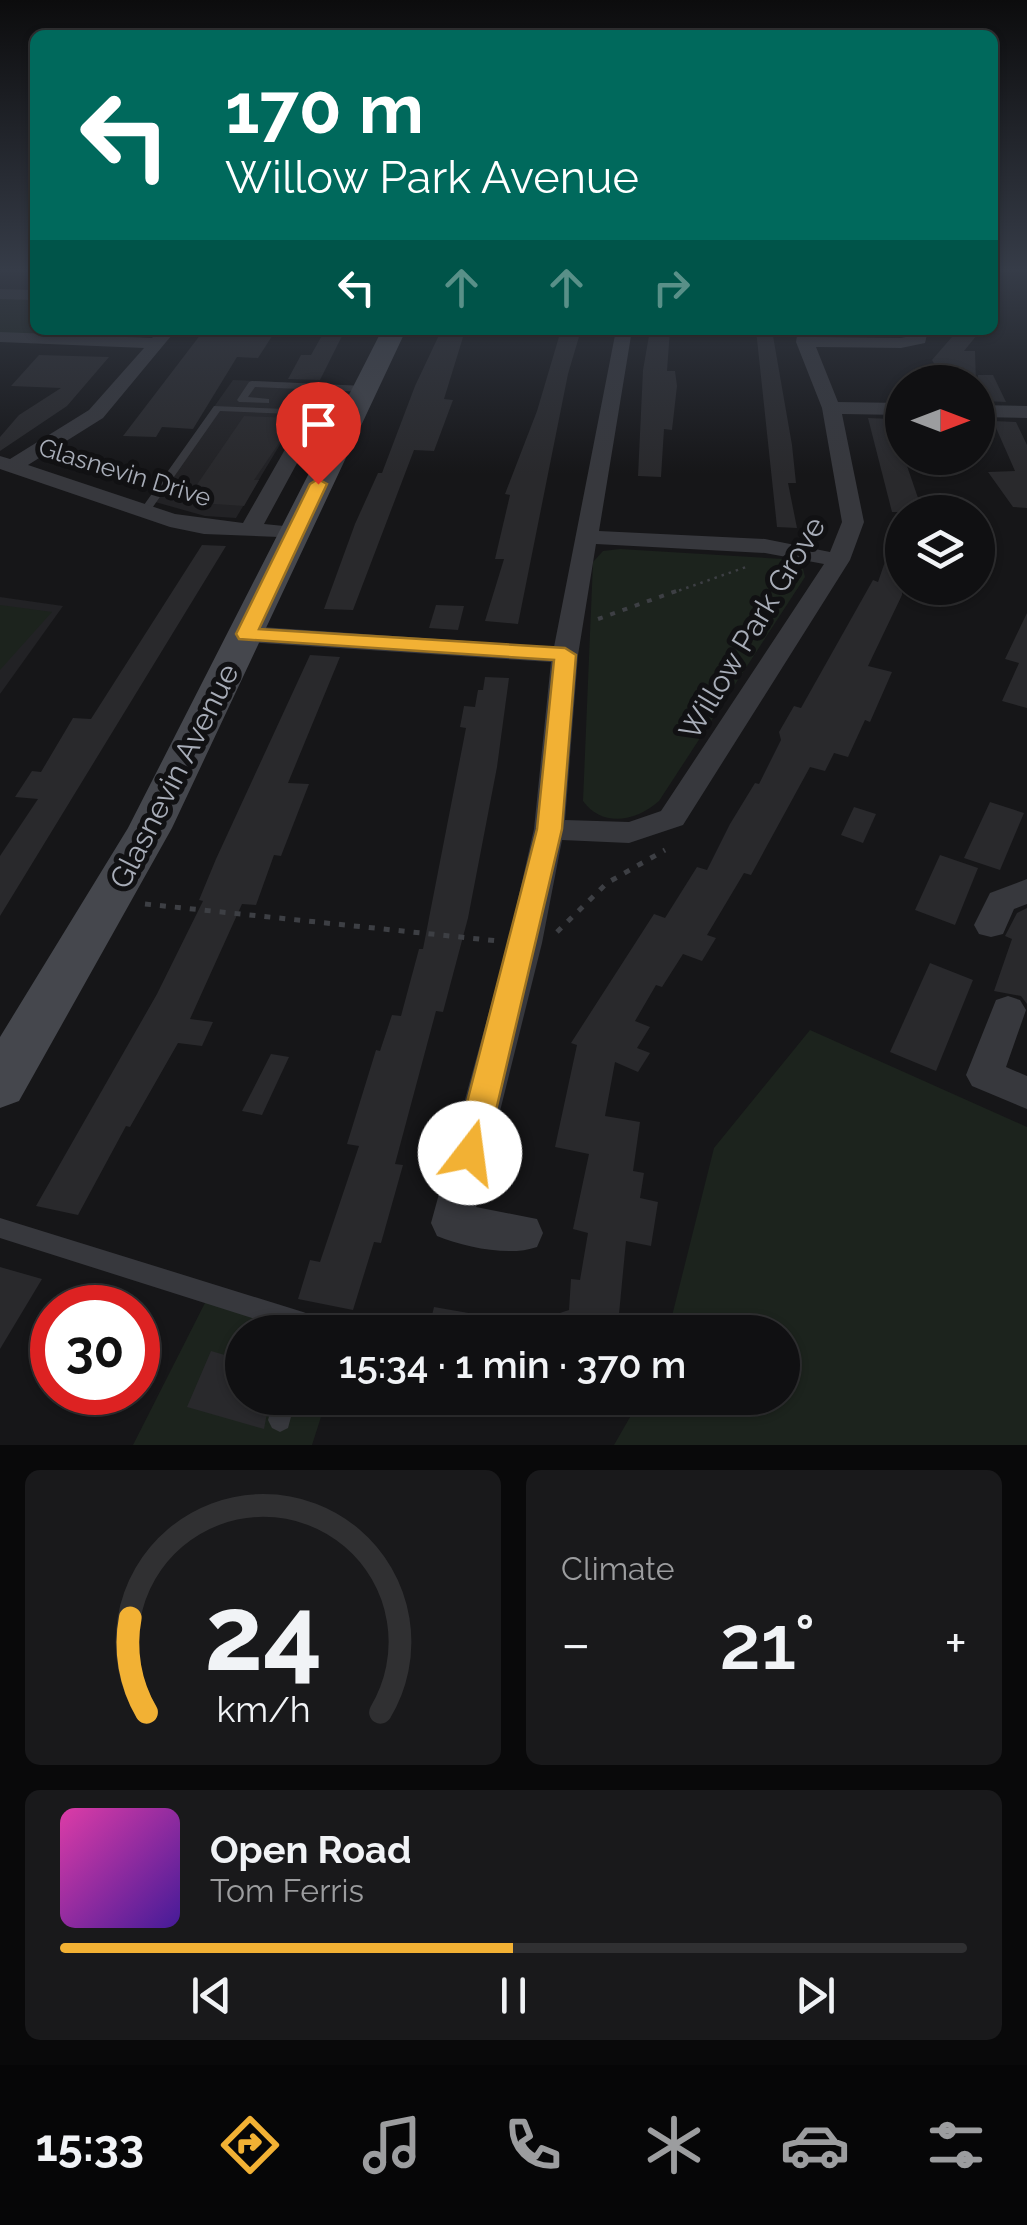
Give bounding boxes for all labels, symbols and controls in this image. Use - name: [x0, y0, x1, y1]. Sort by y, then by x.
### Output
- text: 170 m: [225, 67, 424, 149]
- icon: left: [60, 70, 190, 200]
- text: Willow Park Avenue: [225, 151, 639, 204]
- icon: left: [329, 260, 384, 315]
- icon: ahead: [434, 260, 489, 315]
- icon: ahead: [539, 260, 594, 315]
- icon: right: [644, 260, 699, 315]
- north arrow: [885, 365, 995, 475]
- map controls: [885, 365, 995, 605]
- pin: [276, 382, 361, 485]
- icon: arrive: [291, 397, 346, 452]
- street label: Glasnevin Drive: [35, 432, 215, 512]
- button: layers: [885, 495, 995, 605]
- street label: Willow Park Grove: [672, 510, 832, 746]
- street label: Glasnevin Avenue: [102, 658, 246, 894]
- position arrow: [418, 1101, 522, 1205]
- speed limit sign: 30: [30, 1285, 160, 1415]
- text: 15:34 · 1 min · 370 m: [339, 1342, 686, 1387]
- text: Climate: [561, 1550, 675, 1587]
- text: 24: [204, 1572, 322, 1694]
- text: 21°: [720, 1598, 815, 1687]
- text: −: [561, 1611, 591, 1676]
- text: +: [944, 1611, 967, 1676]
- text: km/h: [216, 1688, 310, 1730]
- text: Open Road: [210, 1827, 411, 1872]
- text: Tom Ferris: [210, 1872, 364, 1909]
- icon: previous: [184, 1968, 239, 2023]
- icon: pause: [486, 1968, 541, 2023]
- icon: next: [788, 1968, 843, 2023]
- icon: directions: [215, 2110, 285, 2180]
- icon: music: [357, 2110, 427, 2180]
- icon: phone: [498, 2110, 568, 2180]
- icon: climate: [639, 2110, 709, 2180]
- icon: car: [780, 2110, 850, 2180]
- icon: filters: [921, 2110, 991, 2180]
- text: 15:33: [36, 2119, 144, 2172]

